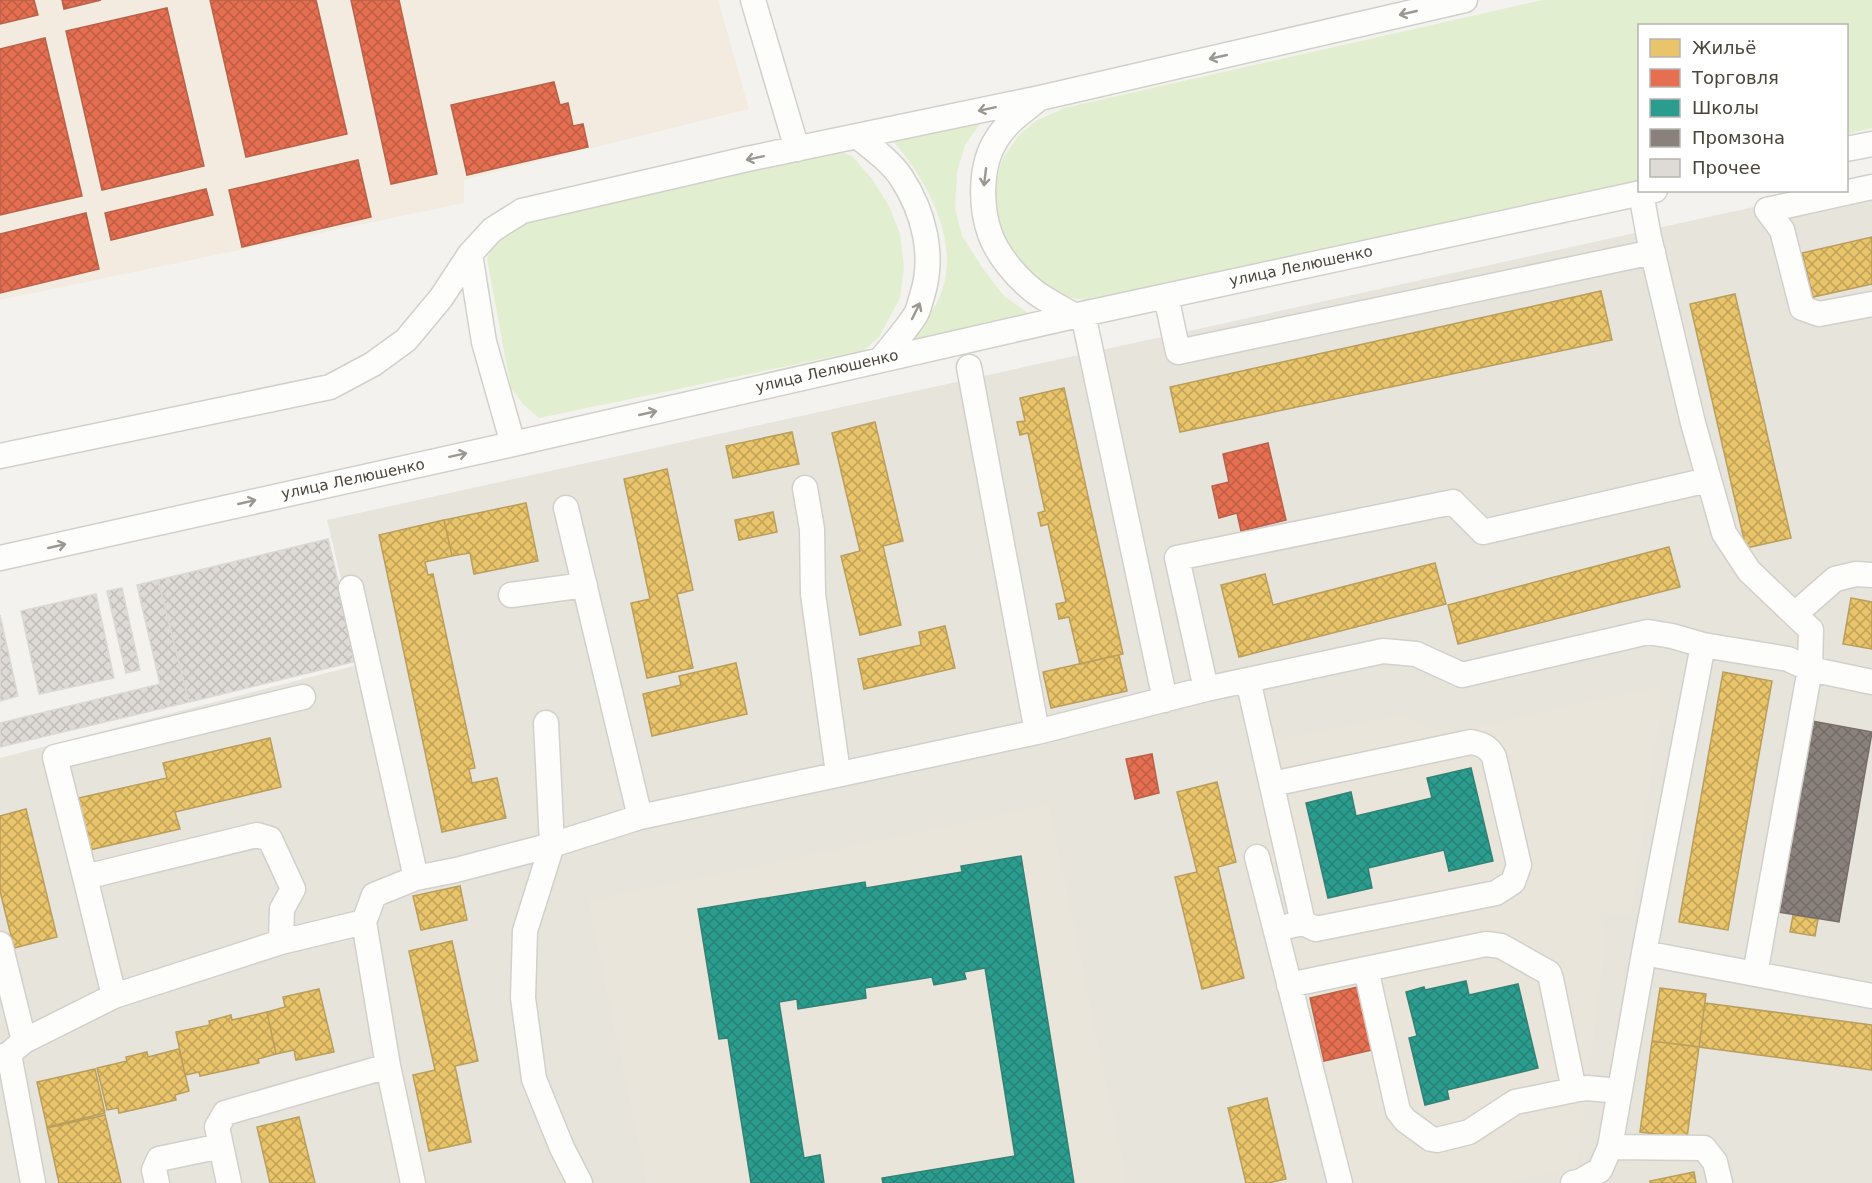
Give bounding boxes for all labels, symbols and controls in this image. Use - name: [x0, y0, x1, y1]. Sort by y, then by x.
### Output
- one-way arrow: [1399, 8, 1419, 19]
- legend: [1638, 24, 1848, 192]
- text: Жильё: [1692, 37, 1756, 58]
- one-way arrow: [1209, 51, 1228, 63]
- text: Торговля: [1691, 67, 1779, 88]
- text: Школы: [1692, 97, 1759, 118]
- one-way arrow: [978, 104, 997, 115]
- text: Промзона: [1692, 127, 1785, 148]
- one-way arrow: [746, 153, 766, 164]
- text: Прочее: [1692, 157, 1761, 178]
- one-way arrow: [979, 167, 990, 186]
- street label: улица Лелюшенко: [1228, 242, 1374, 290]
- one-way arrow: [910, 302, 922, 320]
- street label: улица Лелюшенко: [754, 346, 900, 396]
- one-way arrow: [639, 406, 658, 418]
- one-way arrow: [448, 449, 467, 461]
- street label: улица Лелюшенко: [280, 455, 426, 503]
- one-way arrow: [237, 495, 256, 507]
- one-way arrow: [47, 540, 66, 551]

